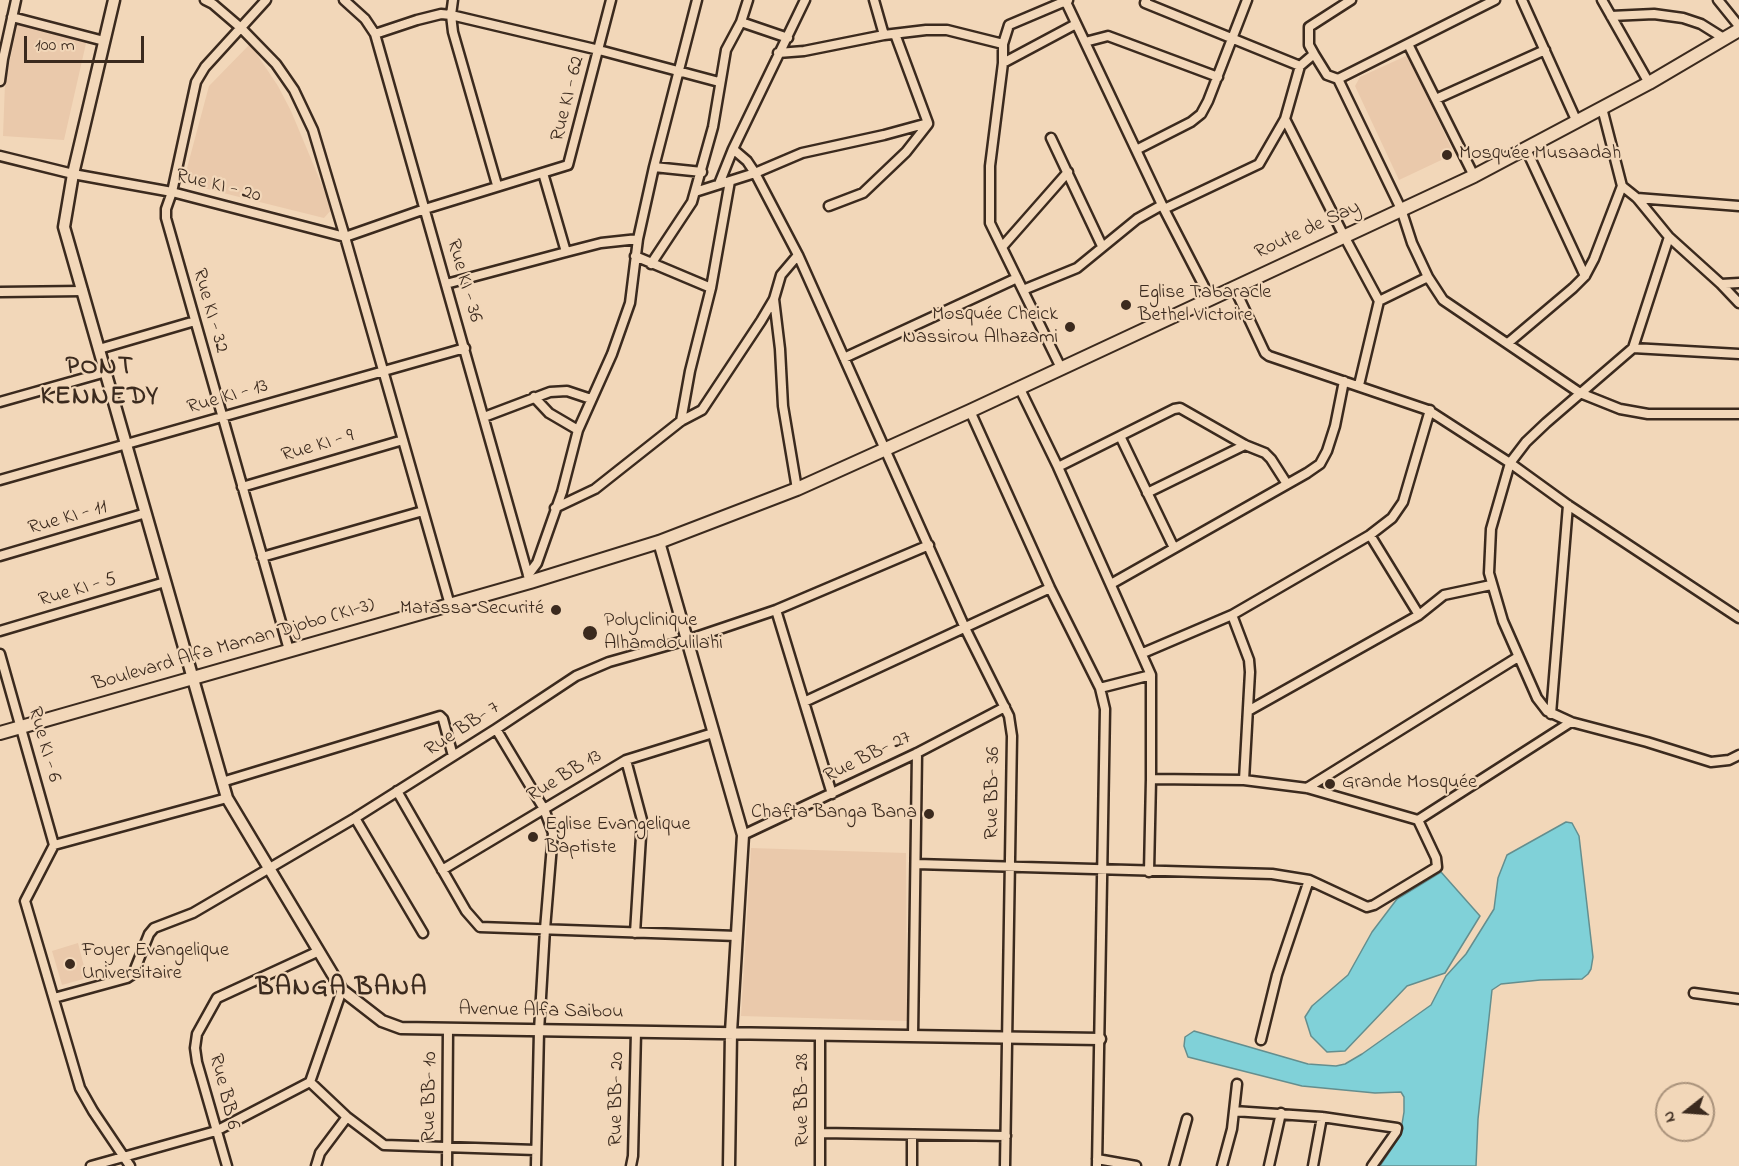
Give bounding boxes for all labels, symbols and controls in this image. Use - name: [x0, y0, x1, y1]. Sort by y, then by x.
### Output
- scale bar: [27, 24, 147, 62]
- text: 100 m: [35, 33, 75, 59]
- street label: Rue KI - 62: [547, 54, 591, 144]
- place label: Mosquée Musaadah: [1459, 143, 1621, 167]
- marker: Mosquée Musaadah: [1440, 148, 1454, 162]
- street label: Rue KI - 20: [173, 165, 263, 209]
- street label: Route de Say: [1252, 196, 1364, 266]
- street label: Rue KI - 36: [440, 237, 486, 325]
- street label: Rue KI - 32: [186, 266, 232, 356]
- place label: Eglise Tabaracle Bethel Victoire: [1138, 282, 1271, 329]
- marker: Eglise Tabaracle Bethel Victoire: [1119, 298, 1133, 312]
- place label: Mosquée Cheick Nassirou Alhazami: [902, 304, 1058, 351]
- marker: Mosquée Cheick Nassirou Alhazami: [1063, 320, 1077, 334]
- district label: PONT KENNEDY: [41, 353, 159, 414]
- street label: Rue KI - 13: [185, 375, 271, 421]
- street label: Rue KI - 9: [279, 425, 357, 469]
- street label: Rue KI - 11: [26, 496, 110, 542]
- street label: Rue KI - 5: [36, 568, 120, 614]
- street label: Boulevard Alfa Maman Djobo (KI-3): [90, 594, 378, 698]
- place label: Matassa Securité: [400, 598, 544, 622]
- marker: Matassa Securité: [549, 603, 563, 617]
- place label: Polyclinique Alhamdoulilahi: [604, 610, 723, 657]
- marker: Polyclinique Alhamdoulilahi: [581, 624, 599, 642]
- street label: Rue BB- 7: [421, 697, 505, 763]
- street label: Rue KI - 6: [21, 705, 65, 785]
- street label: Rue BB- 27: [820, 727, 916, 789]
- street label: Rue BB 13: [523, 745, 607, 809]
- street label: Rue BB- 36: [981, 746, 1007, 840]
- place label: Grande Mosquée: [1342, 772, 1477, 796]
- marker: Grande Mosquée: [1323, 777, 1337, 791]
- place label: Chafta Banga Bana: [751, 802, 917, 826]
- marker: Chafta Banga Bana: [922, 807, 936, 821]
- place label: Eglise Evangelique Baptiste: [545, 814, 690, 861]
- marker: Eglise Evangelique Baptiste: [526, 830, 540, 844]
- place label: Foyer Evangelique Universitaire: [82, 940, 229, 987]
- marker: Foyer Evangelique Universitaire: [63, 957, 77, 971]
- district label: BANGA BANA: [256, 974, 428, 1006]
- street label: Avenue Alfa Saibou: [458, 999, 624, 1025]
- street label: Rue BB- 10: [418, 1051, 444, 1143]
- street label: Rue BB 6: [202, 1052, 244, 1132]
- street label: Rue BB- 20: [605, 1052, 631, 1146]
- street label: Rue BB- 28: [792, 1053, 816, 1147]
- north arrow: [1655, 1082, 1715, 1142]
- text: N: [1657, 1108, 1683, 1125]

